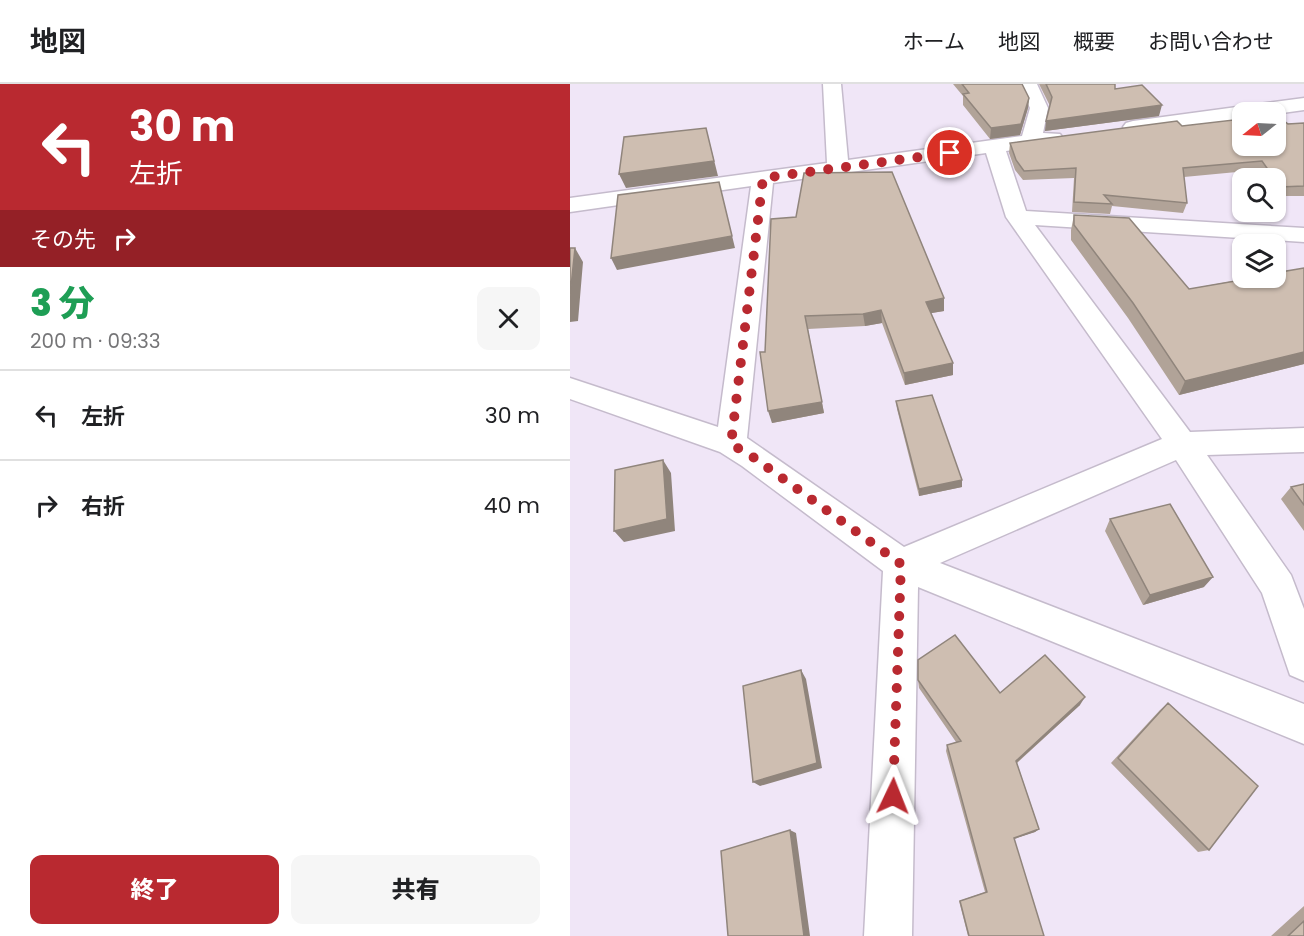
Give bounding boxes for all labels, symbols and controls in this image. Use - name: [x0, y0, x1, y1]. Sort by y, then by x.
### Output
- text: 地図: [30, 22, 86, 61]
- text: ホーム: [903, 27, 965, 56]
- text: 地図: [998, 27, 1040, 56]
- text: 概要: [1073, 27, 1115, 56]
- text: お問い合わせ: [1148, 27, 1274, 56]
- text: 30 m: [129, 97, 235, 156]
- north arrow: [1232, 102, 1286, 156]
- map controls: [1232, 102, 1286, 288]
- icon: left: [30, 108, 108, 186]
- pin: [924, 127, 975, 178]
- icon: arrive: [933, 136, 966, 169]
- text: 左折: [129, 155, 183, 192]
- button: search: [1232, 168, 1286, 222]
- icon: right: [108, 222, 141, 255]
- text: その先: [30, 224, 96, 255]
- button: layers: [1232, 234, 1286, 288]
- text: 3 分: [30, 278, 95, 329]
- button: close: [477, 287, 540, 350]
- text: 200 m · 09:33: [30, 327, 160, 355]
- icon: left: [30, 399, 63, 432]
- text: 30 m: [485, 400, 540, 431]
- text: 左折: [81, 401, 125, 432]
- icon: right: [30, 489, 63, 522]
- text: 40 m: [484, 490, 540, 521]
- text: 右折: [81, 491, 125, 522]
- position arrow: [861, 764, 925, 828]
- button: 終了: [30, 855, 279, 924]
- button: 共有: [291, 855, 540, 924]

